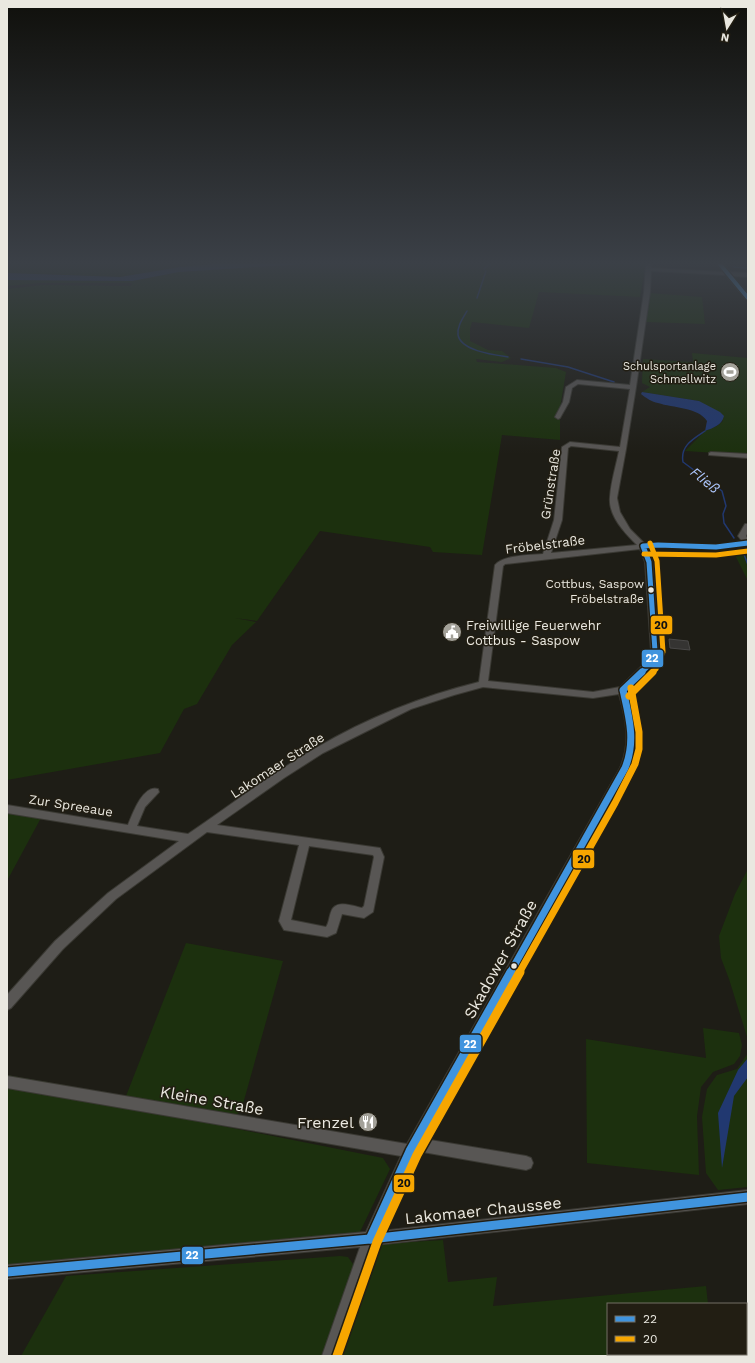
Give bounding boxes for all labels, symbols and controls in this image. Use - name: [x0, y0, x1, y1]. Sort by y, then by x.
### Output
- north arrow: [707, 8, 747, 48]
- text: N: [720, 30, 730, 44]
- place label: Schulsportanlage Schmellwitz: [623, 360, 716, 386]
- sports icon: Schulsportanlage Schmellwitz: [719, 361, 741, 383]
- street label: Grünstraße: [538, 448, 563, 520]
- water label: Fließ: [687, 464, 723, 497]
- street label: Fröbelstraße: [504, 532, 586, 557]
- place label: Cottbus, Saspow Fröbelstraße: [546, 577, 644, 606]
- marker: Cottbus, Saspow Fröbelstraße: [646, 585, 656, 595]
- line badge: 20: [650, 615, 673, 635]
- place label: Freiwillige Feuerwehr Cottbus - Saspow: [466, 618, 601, 648]
- text: 20: [654, 619, 668, 632]
- public building icon: Freiwillige Feuerwehr Cottbus - Saspow: [441, 621, 463, 643]
- line badge: 22: [641, 649, 664, 668]
- text: 22: [645, 652, 659, 665]
- street label: Lakomaer Straße: [228, 730, 327, 801]
- street label: Zur Spreeaue: [28, 791, 114, 820]
- line badge: 20: [572, 849, 595, 869]
- text: 20: [577, 853, 591, 866]
- street label: Skadower Straße: [460, 896, 541, 1022]
- unlabelled marker: [509, 961, 519, 971]
- line badge: 22: [459, 1034, 482, 1053]
- text: 22: [463, 1038, 477, 1051]
- street label: Kleine Straße: [159, 1082, 265, 1119]
- restaurant icon: Frenzel: [357, 1111, 379, 1133]
- place label: Frenzel: [297, 1113, 354, 1132]
- line badge: 20: [393, 1174, 415, 1193]
- text: 20: [397, 1177, 411, 1190]
- street label: Lakomaer Chaussee: [404, 1193, 562, 1228]
- line badge: 22: [181, 1246, 204, 1265]
- text: 22: [185, 1249, 199, 1262]
- legend: [607, 1303, 747, 1355]
- text: 22: [643, 1312, 657, 1326]
- text: 20: [643, 1332, 657, 1346]

